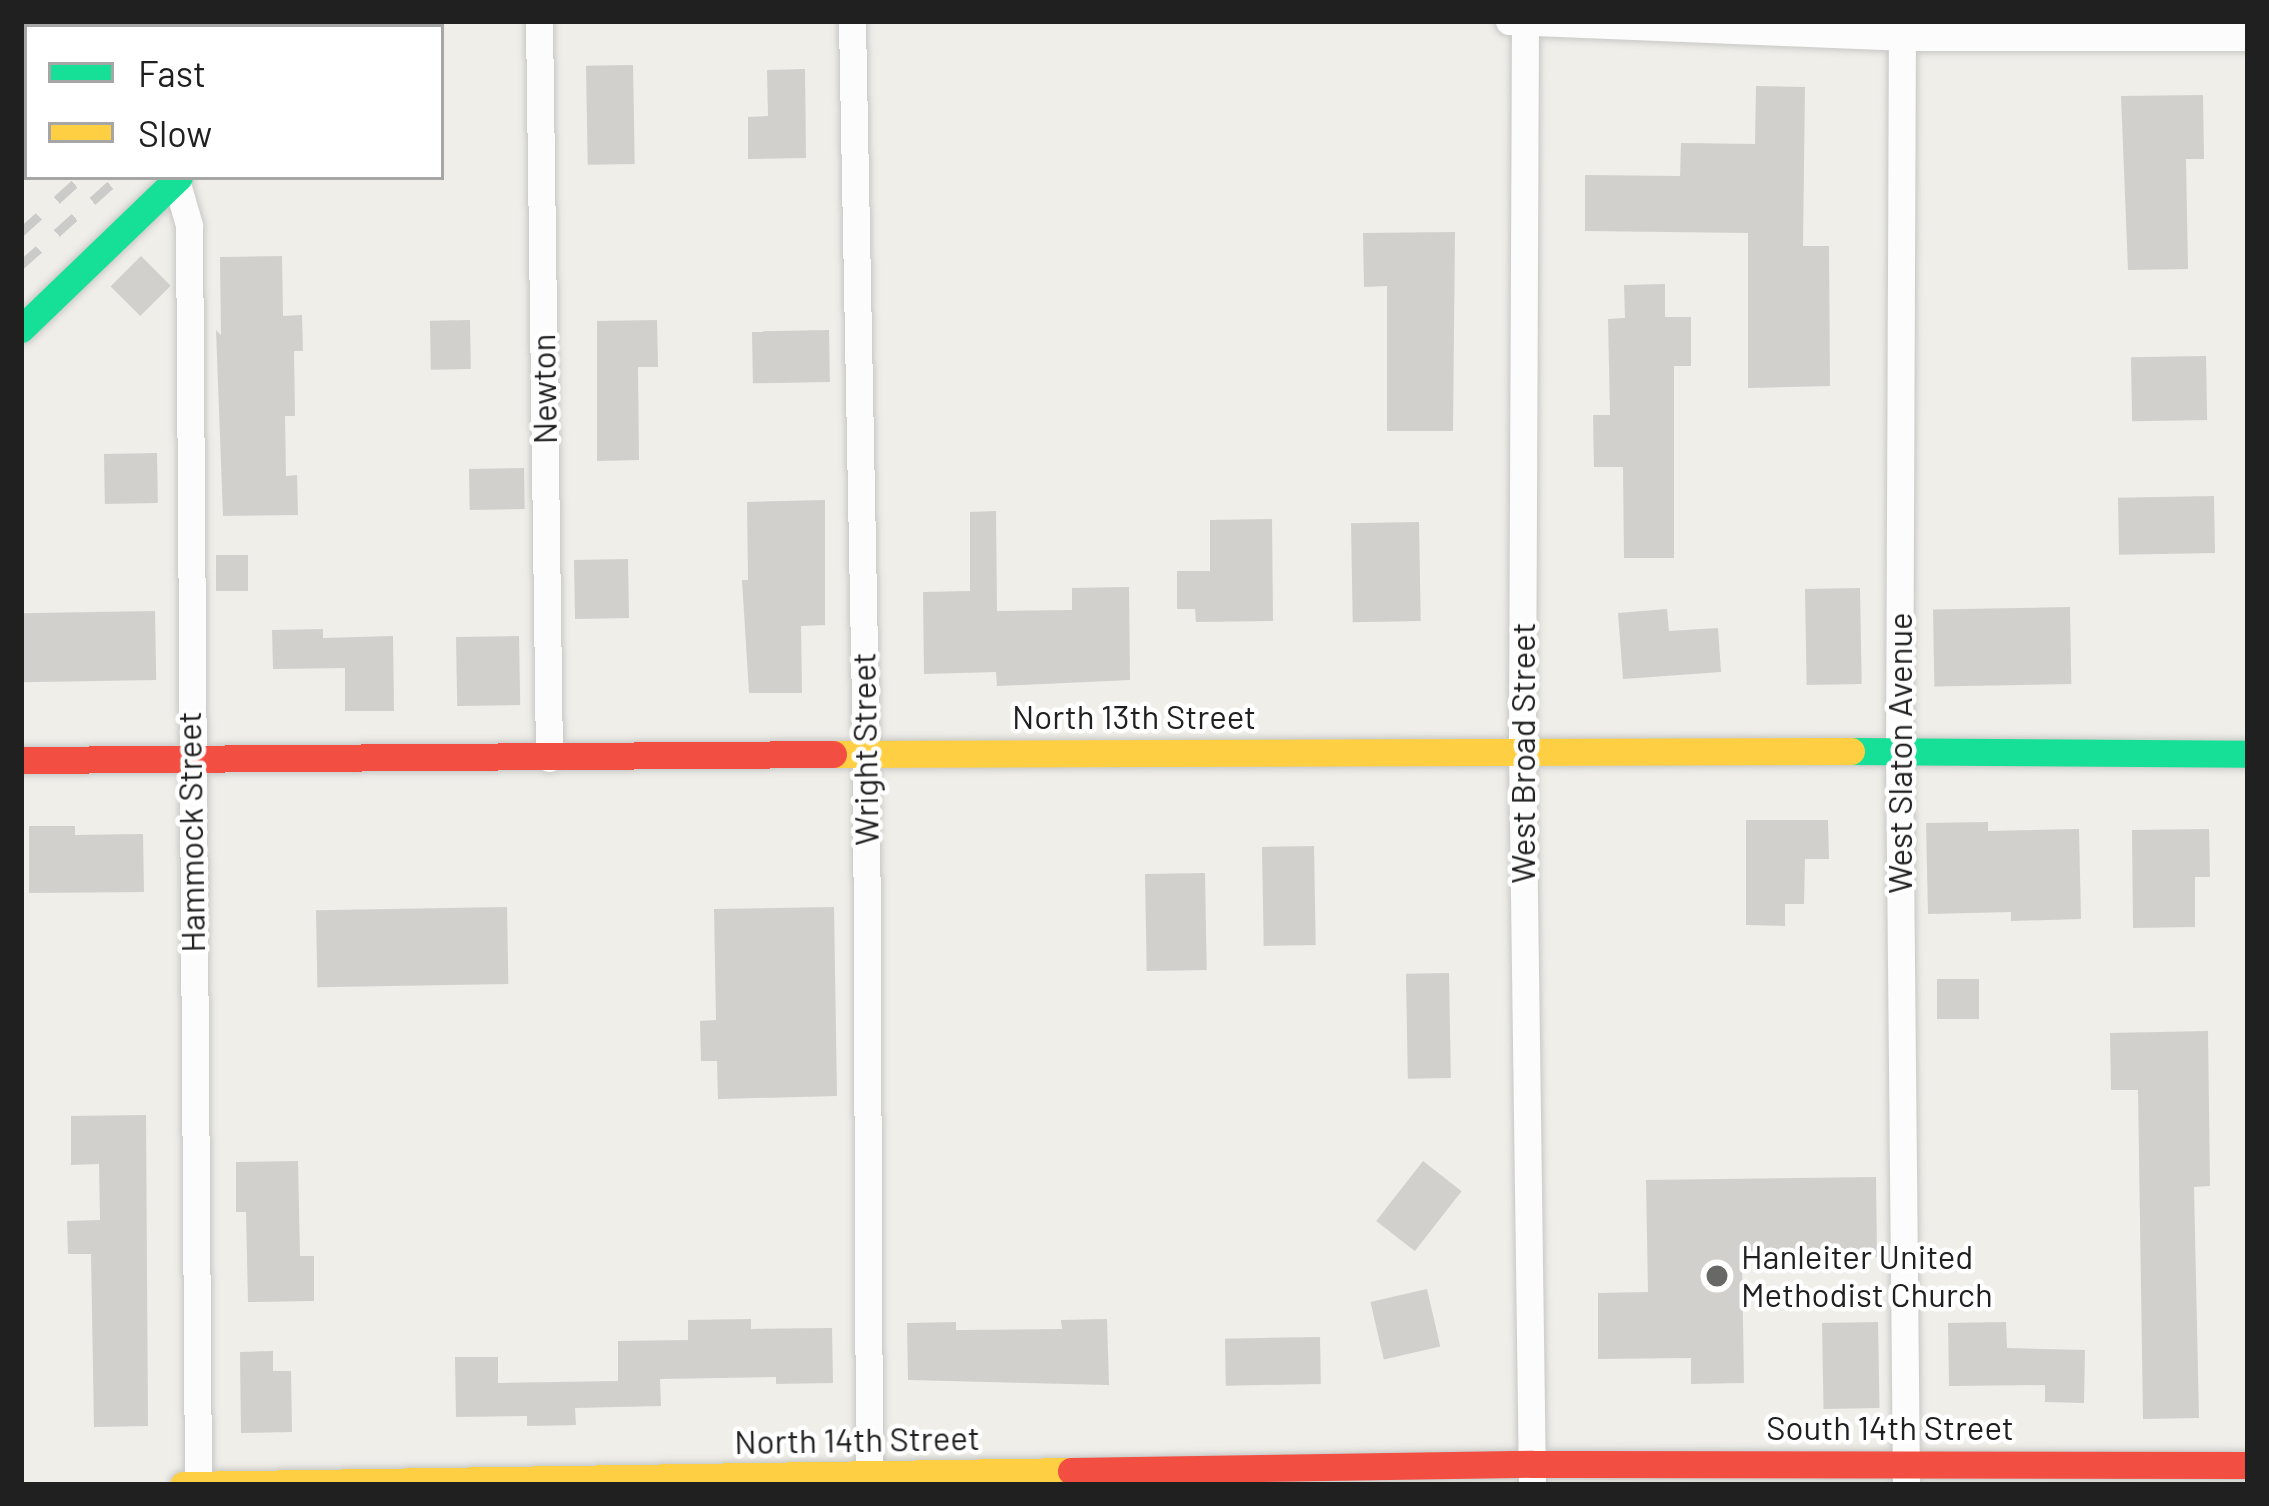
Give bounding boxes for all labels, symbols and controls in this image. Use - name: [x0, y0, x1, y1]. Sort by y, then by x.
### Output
- legend: [24, 24, 444, 180]
- text: Fast: [138, 51, 206, 94]
- text: Slow: [138, 111, 212, 154]
- street label: Newton: [523, 333, 565, 445]
- street label: West Slaton Avenue: [1880, 612, 1920, 894]
- street label: West Broad Street: [1503, 622, 1543, 884]
- street label: Wright Street: [844, 652, 886, 846]
- street label: North 13th Street: [1012, 697, 1256, 737]
- street label: Hammock Street: [169, 711, 213, 953]
- place label: Hanleiter United Methodist Church: [1741, 1237, 1993, 1315]
- marker: Hanleiter United Methodist Church: [1704, 1263, 1730, 1289]
- street label: South 14th Street: [1766, 1408, 2014, 1448]
- street label: North 14th Street: [734, 1418, 980, 1462]

